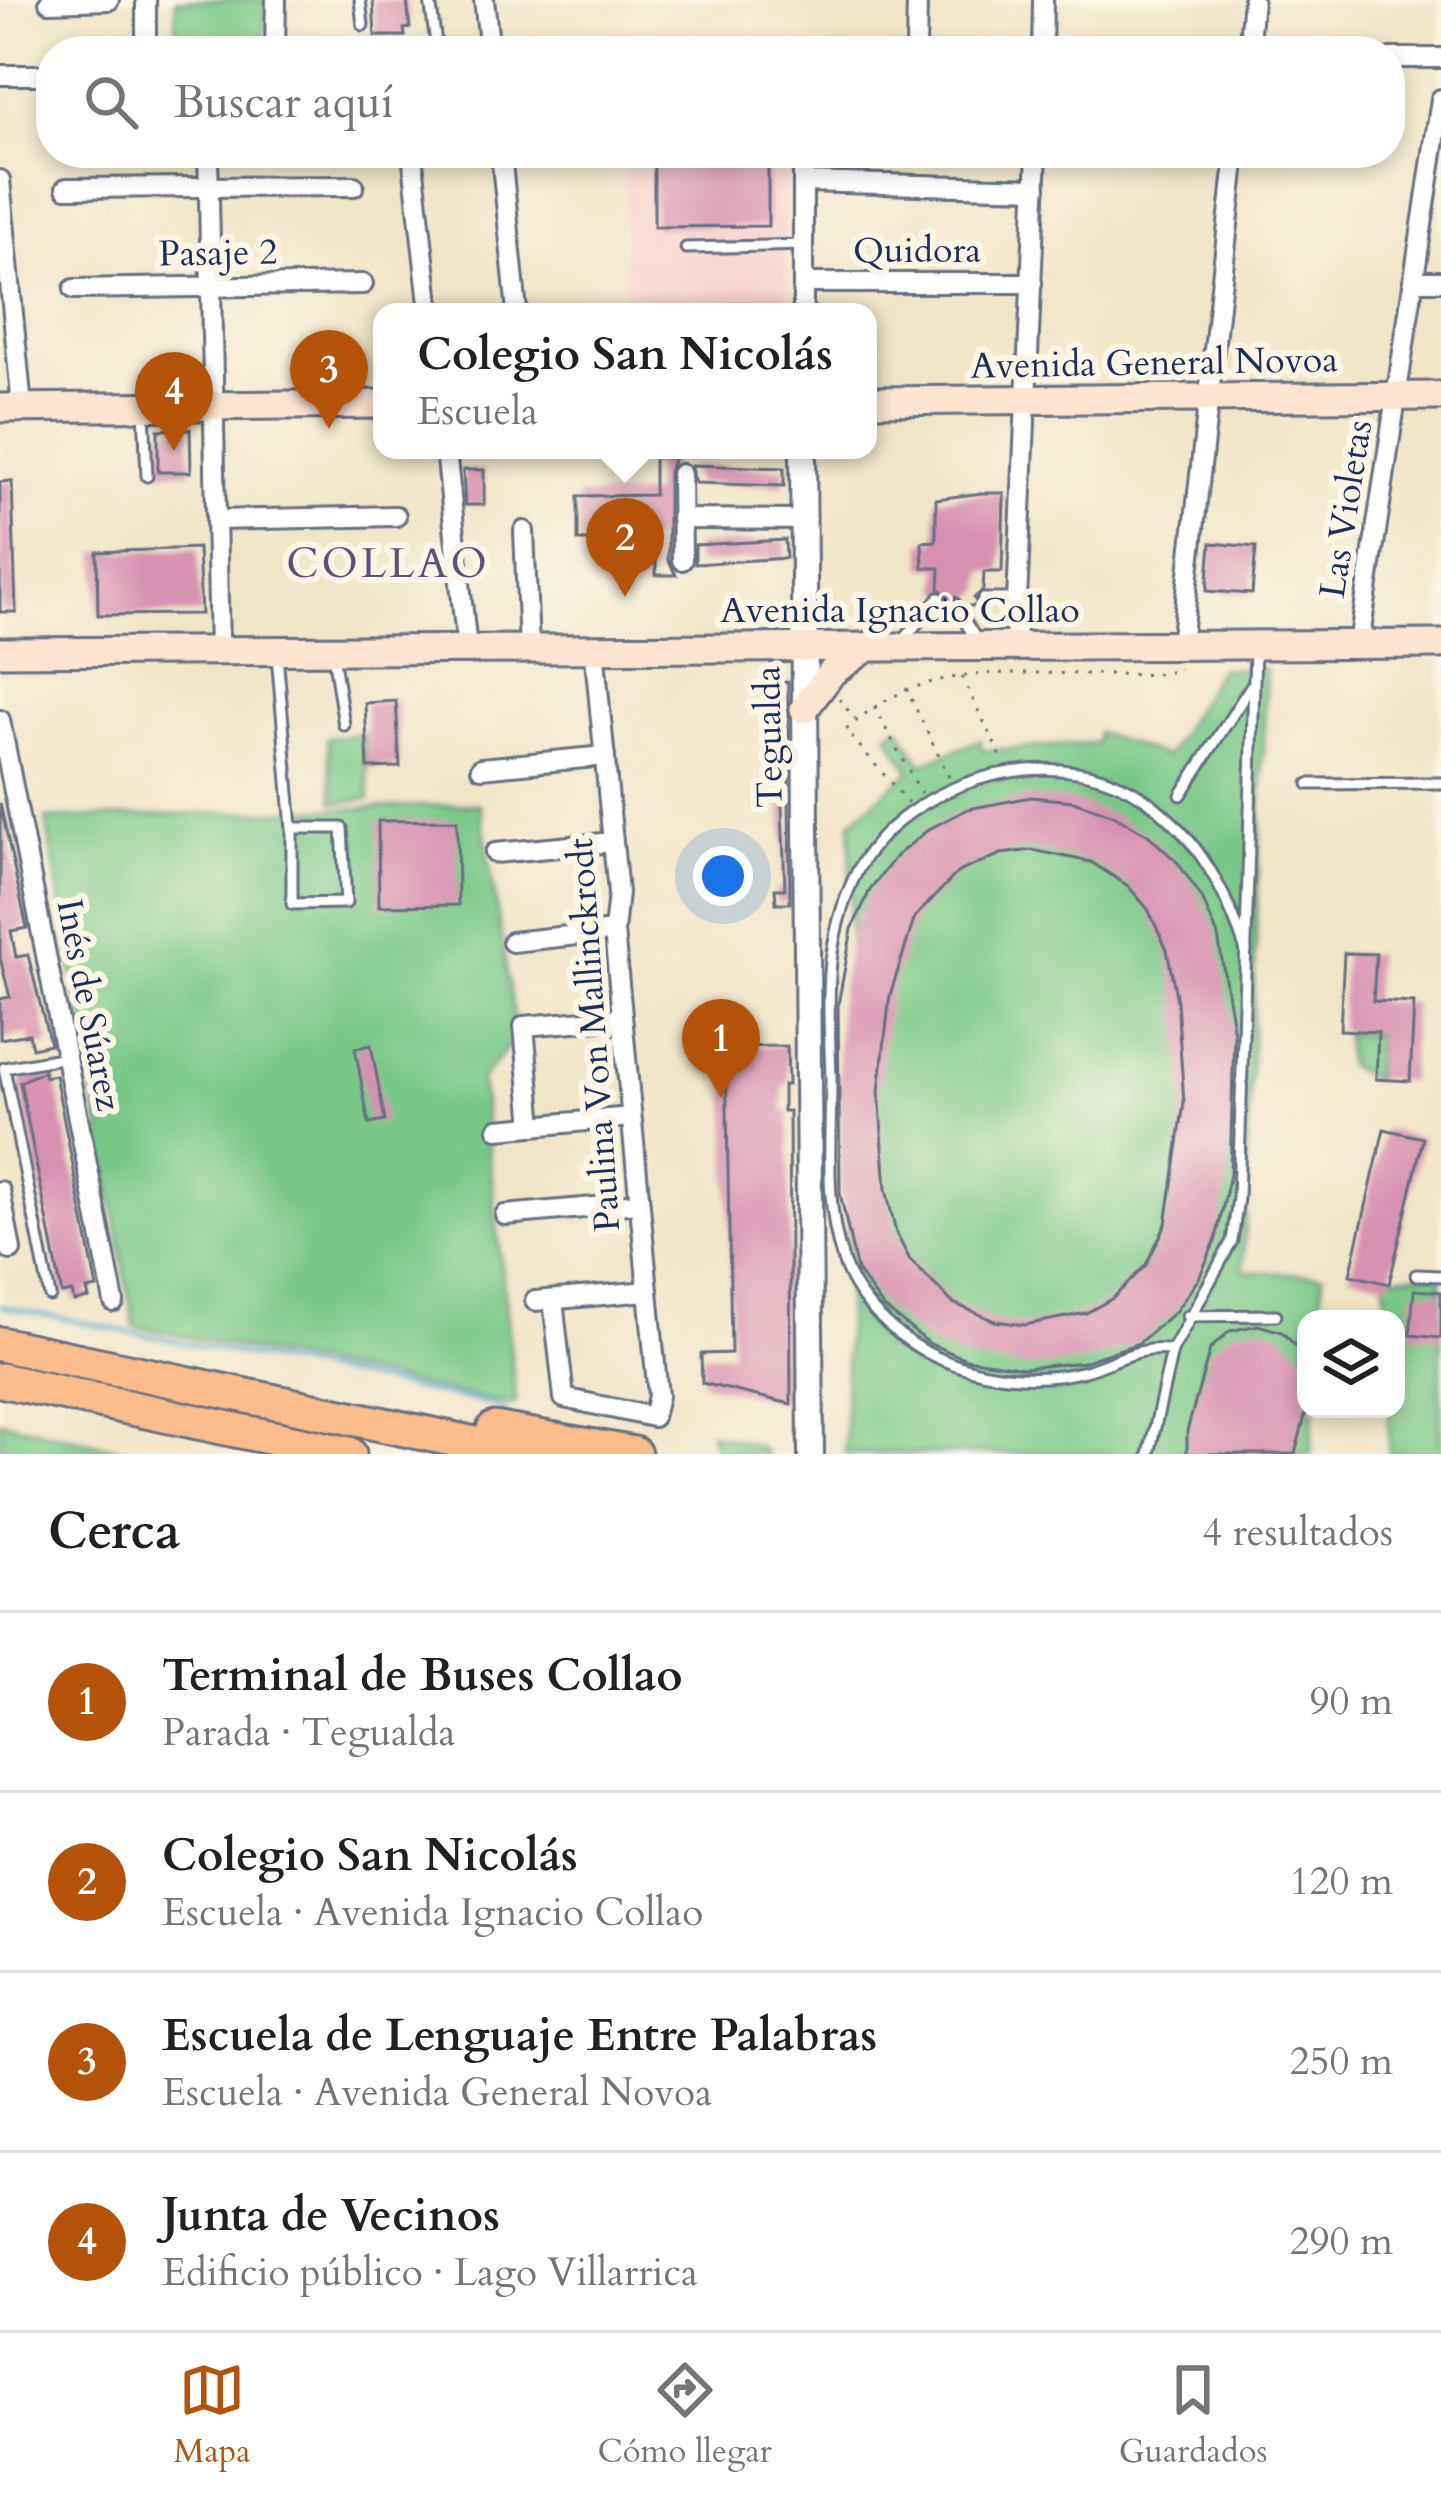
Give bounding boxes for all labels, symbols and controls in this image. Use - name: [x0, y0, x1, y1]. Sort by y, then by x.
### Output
- search box: [36, 36, 1405, 168]
- icon: search: [78, 69, 144, 135]
- text: Buscar aquí: [174, 72, 394, 133]
- street label: Quidora: [853, 226, 982, 275]
- street label: Pasaje 2: [158, 227, 278, 279]
- popup: [373, 303, 877, 459]
- text: Colegio San Nicolás: [417, 324, 833, 385]
- pin: 3: [290, 330, 368, 429]
- street label: Avenida General Novoa: [970, 335, 1339, 391]
- pin: 4: [135, 352, 213, 451]
- text: Escuela: [417, 385, 538, 438]
- street label: Las Violetas: [1308, 416, 1384, 602]
- pin: 2: [586, 498, 664, 597]
- district label: COLLAO: [286, 535, 490, 592]
- street label: Avenida Ignacio Collao: [720, 586, 1080, 635]
- street label: Tegualda: [743, 665, 795, 808]
- street label: Paulina Von Mallinckrodt: [556, 836, 632, 1234]
- your location: [693, 846, 753, 906]
- street label: Inés de Súarez: [44, 895, 134, 1115]
- pin: 1: [682, 999, 760, 1098]
- map controls: [1297, 1310, 1405, 1418]
- button: layers: [1297, 1310, 1405, 1418]
- text: Cerca: [48, 1497, 180, 1567]
- text: 4 resultados: [1202, 1506, 1393, 1559]
- text: Terminal de Buses Collao: [162, 1645, 683, 1706]
- text: 1: [77, 1675, 97, 1728]
- text: 90 m: [1310, 1675, 1393, 1728]
- text: Parada · Tegualda: [162, 1706, 455, 1759]
- text: Colegio San Nicolás: [162, 1825, 578, 1886]
- text: 2: [77, 1855, 97, 1908]
- text: 120 m: [1290, 1855, 1393, 1908]
- text: Escuela · Avenida Ignacio Collao: [162, 1886, 703, 1939]
- text: Escuela de Lenguaje Entre Palabras: [162, 2005, 877, 2066]
- text: 3: [77, 2035, 97, 2088]
- text: 250 m: [1290, 2035, 1393, 2088]
- text: Escuela · Avenida General Novoa: [162, 2066, 712, 2119]
- text: Junta de Vecinos: [162, 2185, 500, 2246]
- text: 4: [77, 2215, 97, 2268]
- text: 290 m: [1290, 2215, 1393, 2268]
- text: Edificio público · Lago Villarrica: [162, 2246, 698, 2299]
- tab: Mapa: [173, 2357, 251, 2474]
- tab: Cómo llegar: [598, 2357, 772, 2474]
- tab: Guardados: [1119, 2357, 1268, 2474]

